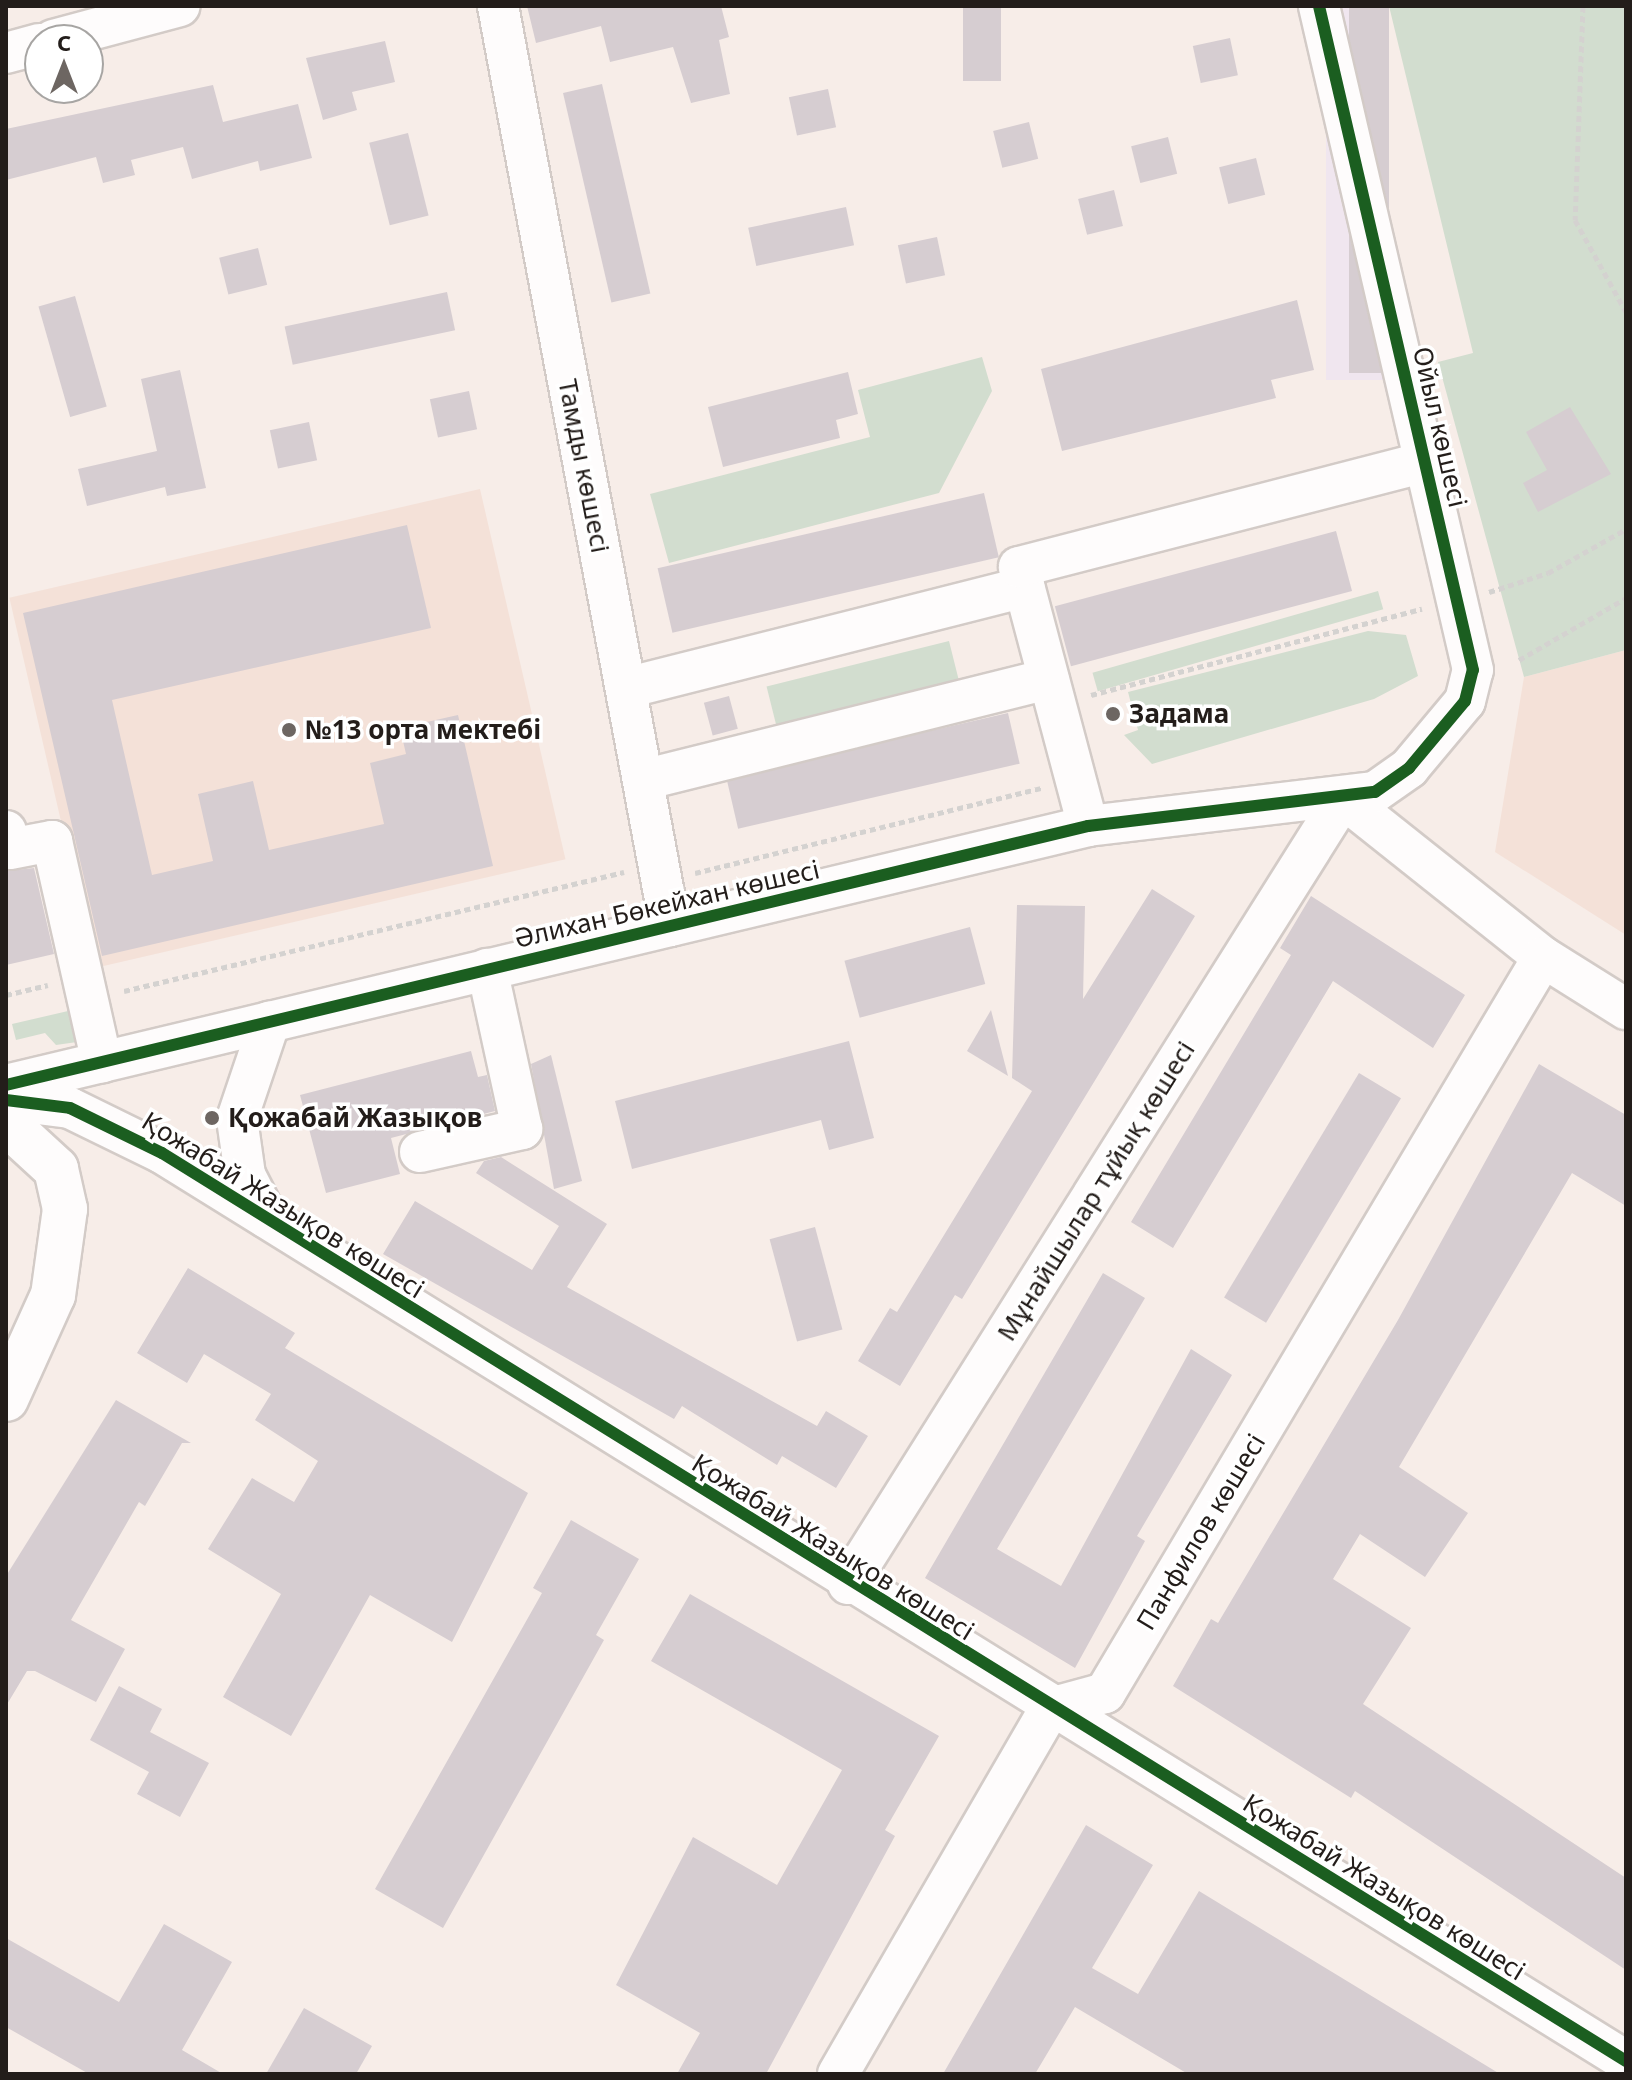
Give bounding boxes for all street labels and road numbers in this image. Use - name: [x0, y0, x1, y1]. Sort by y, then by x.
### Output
- street label: Ойыл көшесі: [1406, 344, 1474, 510]
- street label: Тамды көшесі: [552, 377, 616, 555]
- street label: Әлихан Бөкейхан көшесі: [512, 854, 822, 954]
- street label: Мұнайшылар тұйық көшесі: [991, 1036, 1201, 1346]
- street label: Қожабай Жазықов көшесі: [136, 1105, 430, 1305]
- street label: Панфилов көшесі: [1130, 1428, 1272, 1636]
- street label: Қожабай Жазықов көшесі: [686, 1447, 980, 1647]
- street label: Қожабай Жазықов көшесі: [1237, 1787, 1531, 1987]

